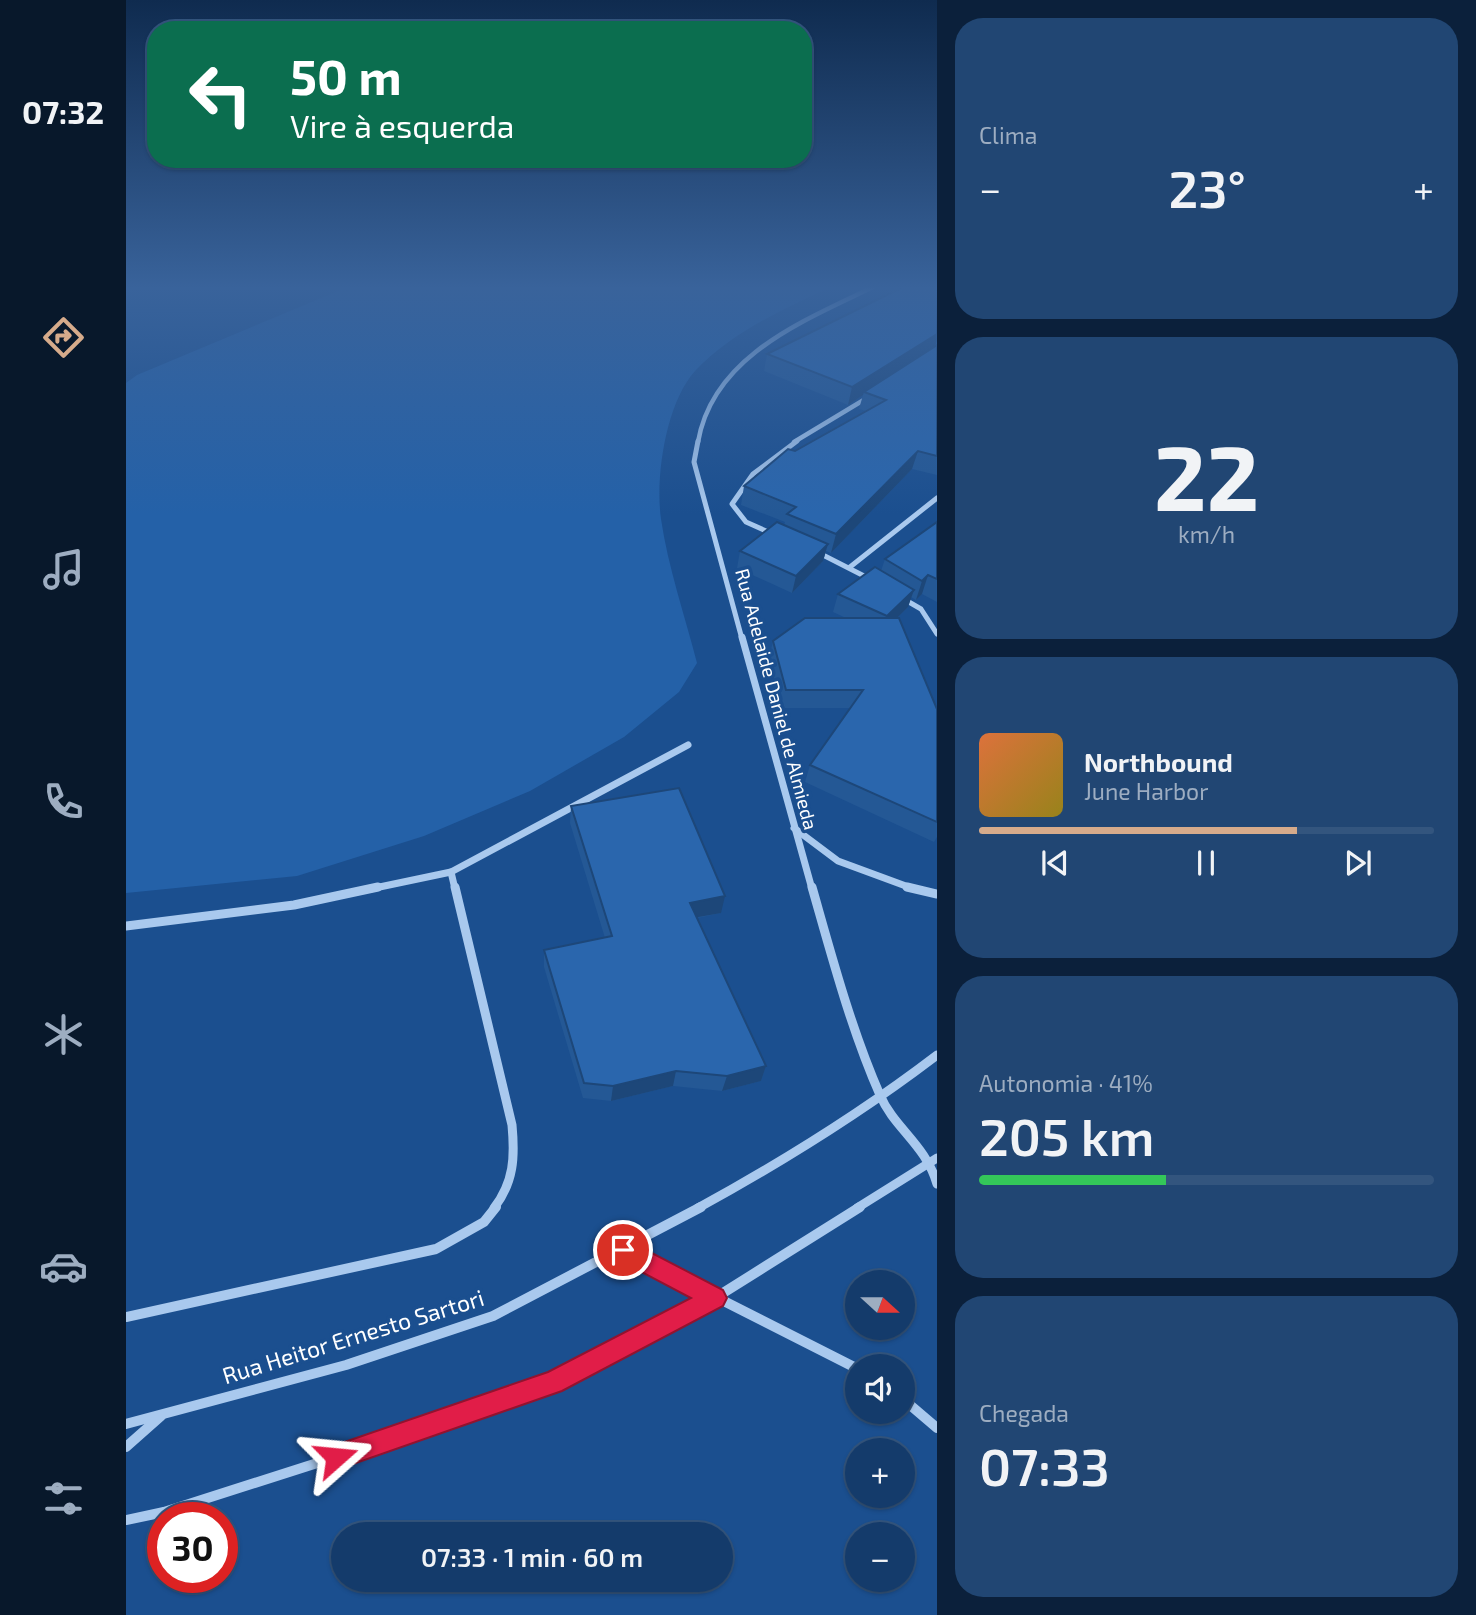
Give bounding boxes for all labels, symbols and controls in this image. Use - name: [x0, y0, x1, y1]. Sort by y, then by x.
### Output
- text: 50 m: [290, 46, 402, 105]
- icon: left: [175, 49, 266, 140]
- text: 07:32: [22, 92, 104, 130]
- text: Vire à esquerda: [290, 106, 514, 144]
- text: Clima: [979, 121, 1037, 149]
- text: 23°: [1168, 156, 1246, 218]
- text: −: [979, 165, 1001, 211]
- text: +: [1413, 165, 1434, 211]
- icon: directions: [39, 313, 88, 362]
- text: 22: [1154, 420, 1259, 529]
- text: km/h: [1178, 520, 1235, 548]
- icon: music: [39, 545, 88, 594]
- street label: Rua Adelaide Daniel de Almieda: [731, 566, 823, 832]
- text: Northbound: [1084, 746, 1233, 777]
- icon: phone: [39, 777, 88, 826]
- text: June Harbor: [1084, 777, 1208, 805]
- icon: previous: [1036, 844, 1074, 882]
- icon: pause: [1187, 844, 1225, 882]
- icon: next: [1339, 844, 1377, 882]
- icon: climate: [39, 1010, 88, 1059]
- text: Autonomia · 41%: [979, 1069, 1153, 1097]
- text: 205 km: [979, 1104, 1154, 1166]
- pin: [593, 1220, 653, 1280]
- icon: arrive: [604, 1231, 642, 1269]
- icon: car: [39, 1242, 88, 1291]
- north arrow: [845, 1270, 915, 1340]
- map controls: [845, 1270, 915, 1592]
- street label: Rua Heitor Ernesto Sartori: [219, 1283, 487, 1389]
- button: sound: [845, 1354, 915, 1424]
- text: Chegada: [979, 1399, 1069, 1427]
- position arrow: [299, 1420, 373, 1494]
- text: 07:33: [979, 1434, 1110, 1496]
- button: +: [845, 1438, 915, 1508]
- icon: filters: [39, 1474, 88, 1523]
- speed limit sign: 30: [147, 1502, 238, 1593]
- button: −: [845, 1522, 915, 1592]
- text: 07:33 · 1 min · 60 m: [421, 1541, 643, 1572]

